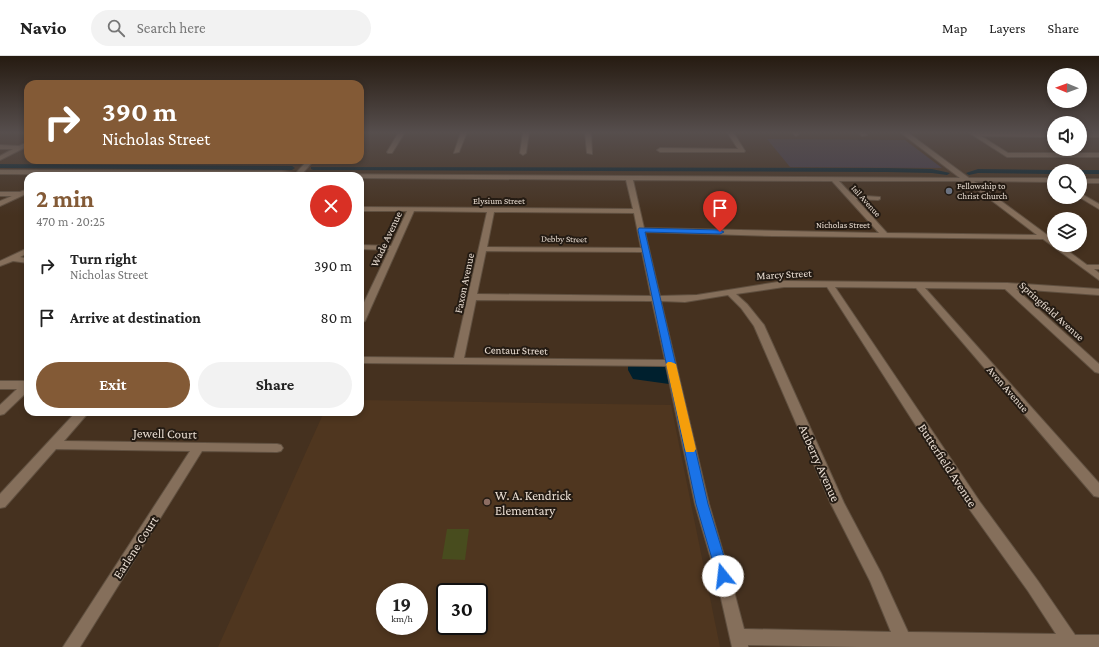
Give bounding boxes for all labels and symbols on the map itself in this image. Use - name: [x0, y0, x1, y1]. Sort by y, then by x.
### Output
- north arrow: [1047, 68, 1087, 108]
- place label: Fellowship to Christ Church: [957, 181, 1008, 201]
- street label: Isil Avenue: [849, 183, 883, 219]
- marker: Fellowship to Christ Church: [944, 186, 954, 196]
- pin: [703, 191, 737, 232]
- street label: Elysium Street: [473, 196, 526, 206]
- street label: Wade Avenue: [368, 209, 404, 269]
- street label: Nicholas Street: [816, 220, 871, 230]
- street label: Debby Street: [541, 234, 588, 244]
- street label: Faxon Avenue: [452, 252, 476, 314]
- street label: Marcy Street: [756, 267, 812, 282]
- street label: Springfield Avenue: [1017, 279, 1087, 344]
- street label: Centaur Street: [484, 343, 548, 357]
- street label: Avon Avenue: [985, 364, 1031, 414]
- street label: Butterfield Avenue: [915, 421, 980, 510]
- street label: Auberry Avenue: [796, 422, 843, 504]
- street label: Jewell Court: [132, 425, 198, 442]
- place label: W. A. Kendrick Elementary: [495, 488, 572, 518]
- marker: W. A. Kendrick Elementary: [482, 497, 492, 507]
- street label: Earlene Court: [110, 513, 162, 581]
- position arrow: [702, 555, 744, 597]
- speed limit sign: 30: [436, 583, 488, 635]

